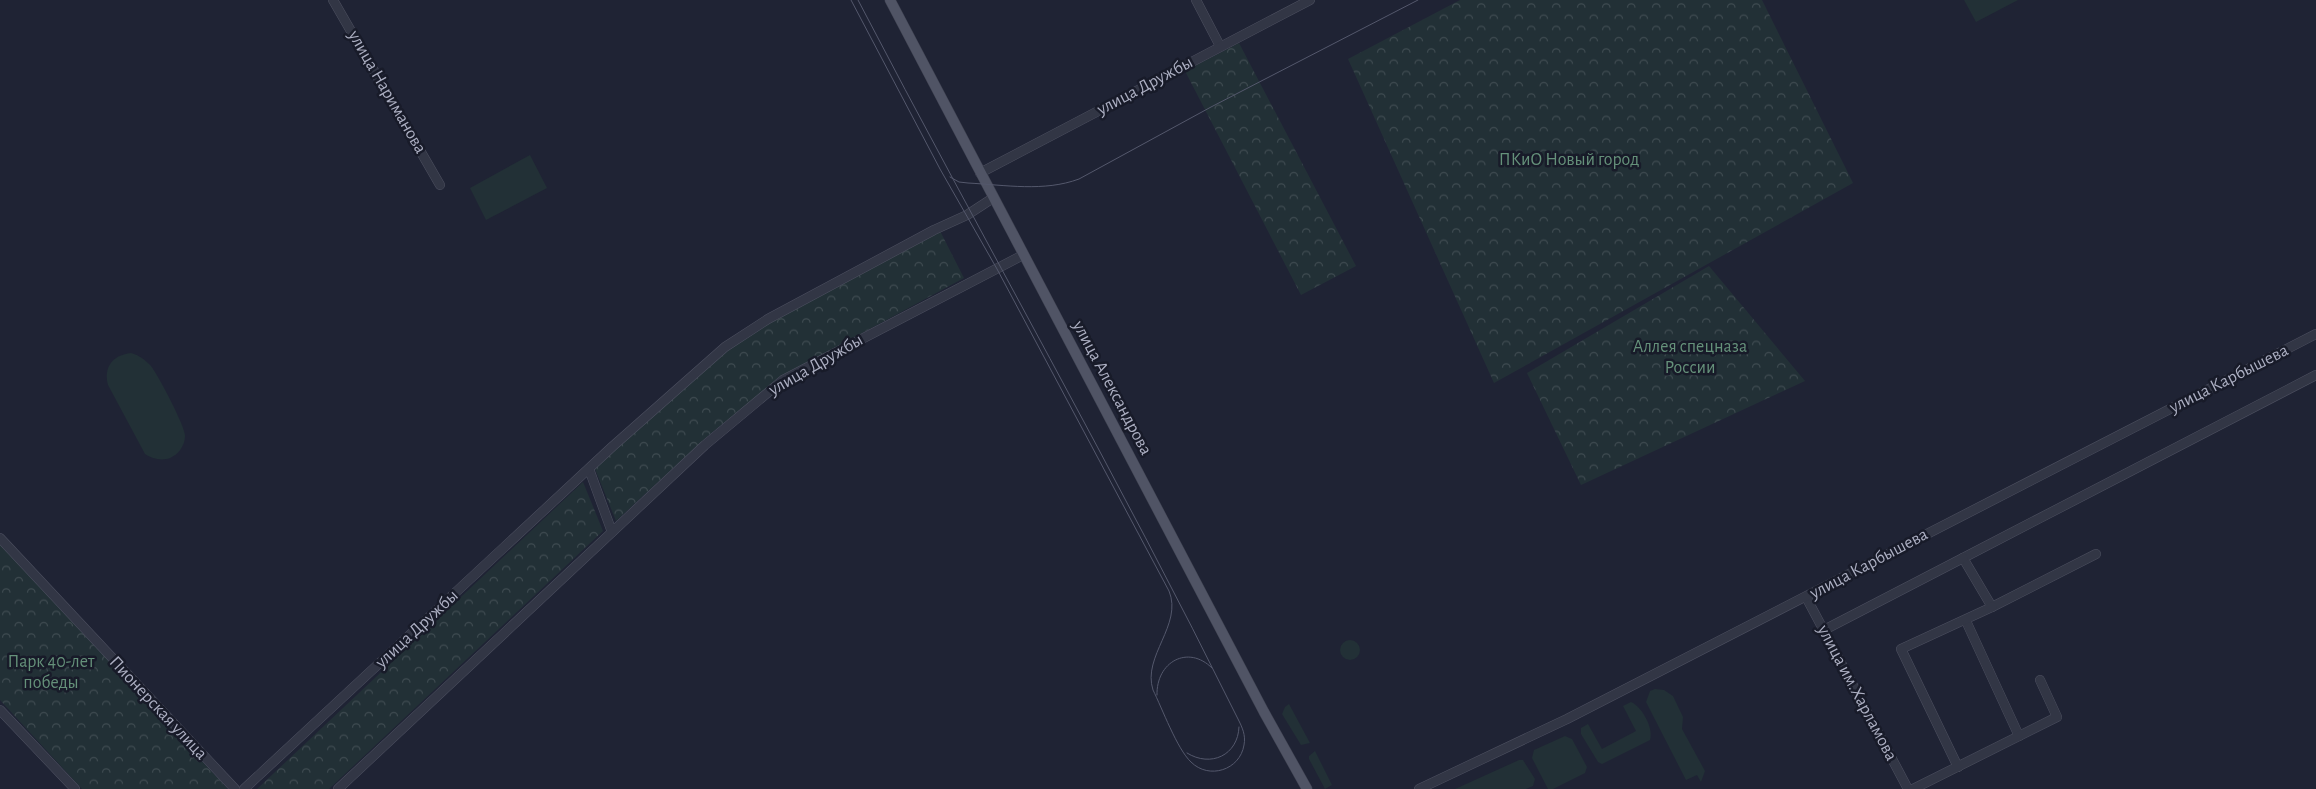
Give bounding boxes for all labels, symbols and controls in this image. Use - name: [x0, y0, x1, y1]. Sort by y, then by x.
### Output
- street label: улица Нариманова: [344, 27, 429, 157]
- street label: улица Дружбы: [1093, 52, 1196, 119]
- park label: ПКиО Новый город: [1499, 151, 1639, 169]
- street label: улица Александрова: [1069, 317, 1155, 458]
- street label: улица Дружбы: [764, 330, 866, 400]
- park label: Аллея спецназа России: [1633, 338, 1747, 377]
- street label: улица Карбышева: [2165, 340, 2291, 417]
- street label: улица Карбышева: [1806, 524, 1931, 603]
- street label: улица Дружбы: [371, 586, 462, 672]
- street label: улица им.Харламова: [1813, 621, 1900, 764]
- park label: Парк 40-лет победы: [8, 653, 95, 692]
- street label: Пионерская улица: [106, 653, 210, 763]

